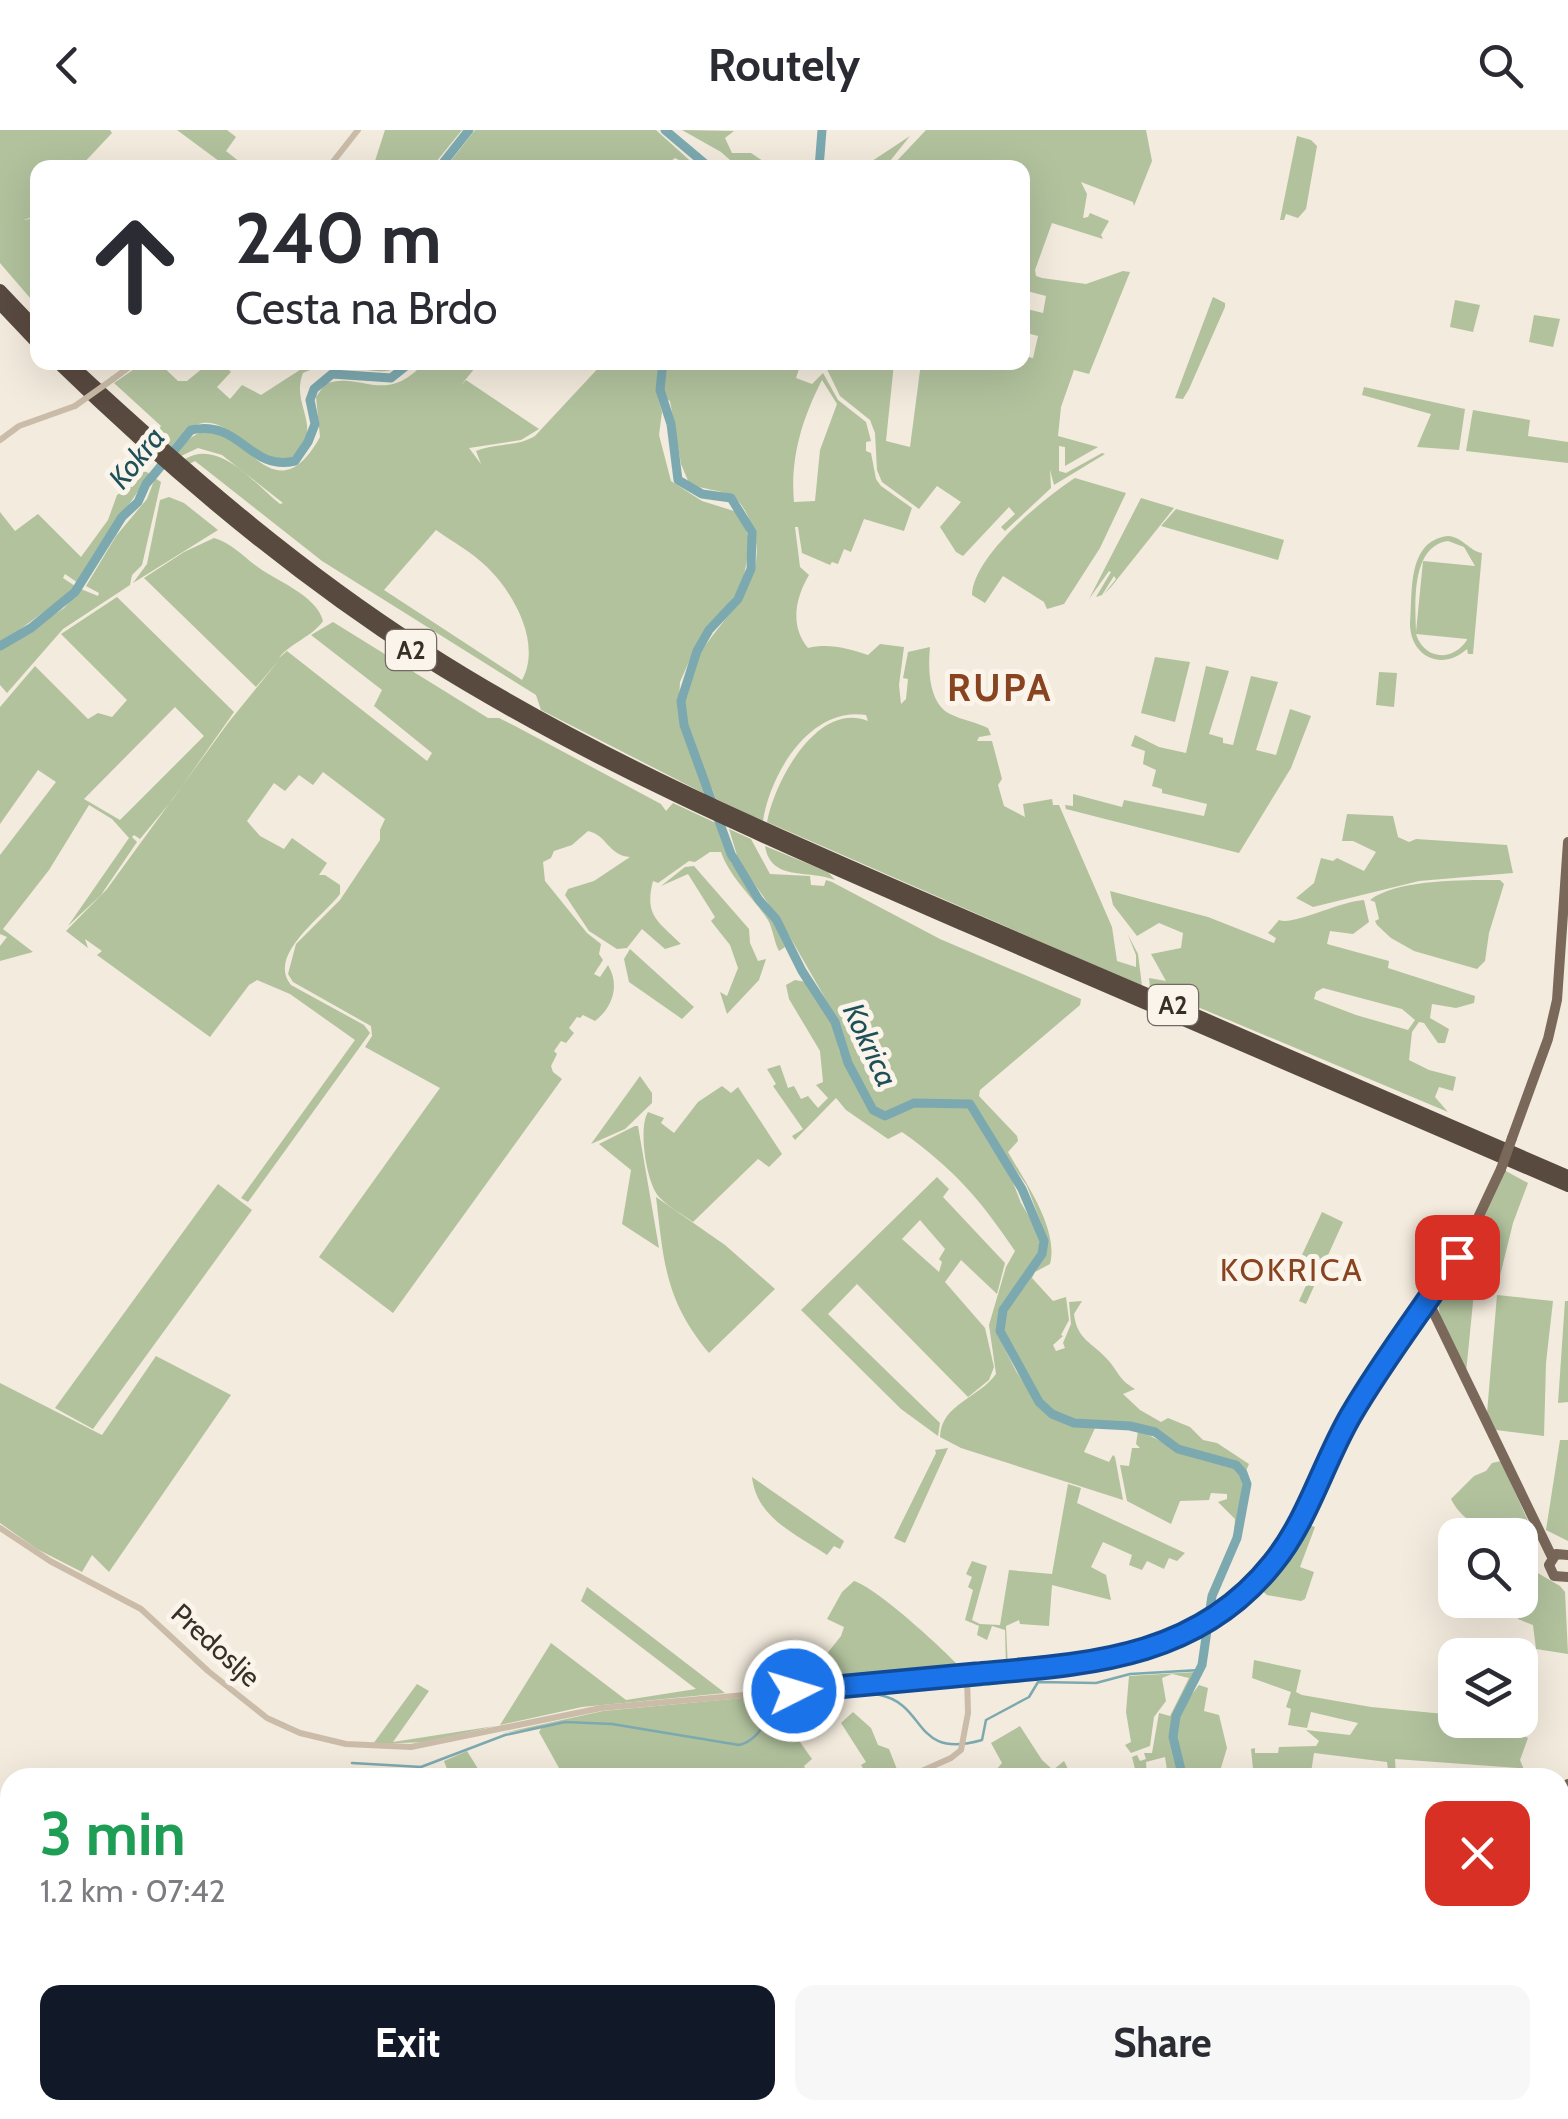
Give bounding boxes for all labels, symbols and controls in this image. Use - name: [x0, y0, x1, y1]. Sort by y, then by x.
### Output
- icon: back: [40, 38, 95, 93]
- text: Routely: [708, 38, 860, 92]
- icon: search: [1473, 38, 1528, 93]
- text: 240 m: [235, 195, 442, 281]
- icon: ahead: [70, 200, 200, 330]
- text: Cesta na Brdo: [235, 281, 498, 335]
- water label: Kokra: [101, 419, 173, 496]
- road number: A2: [386, 630, 436, 670]
- district label: RUPA: [947, 664, 1053, 711]
- road number: A2: [1148, 985, 1198, 1025]
- water label: Kokrica: [835, 997, 906, 1093]
- pin: [1415, 1215, 1500, 1300]
- icon: arrive: [1430, 1230, 1485, 1285]
- district label: KOKRICA: [1220, 1250, 1364, 1289]
- map controls: [1438, 1518, 1538, 1738]
- button: search: [1438, 1518, 1538, 1618]
- street label: Predoslje: [164, 1596, 268, 1694]
- button: layers: [1438, 1638, 1538, 1738]
- position arrow: [742, 1639, 846, 1743]
- text: 3 min: [40, 1797, 186, 1870]
- button: close: [1425, 1801, 1530, 1906]
- text: 1.2 km · 07:42: [40, 1871, 225, 1910]
- button: Exit: [40, 1985, 775, 2100]
- button: Share: [795, 1985, 1530, 2100]

